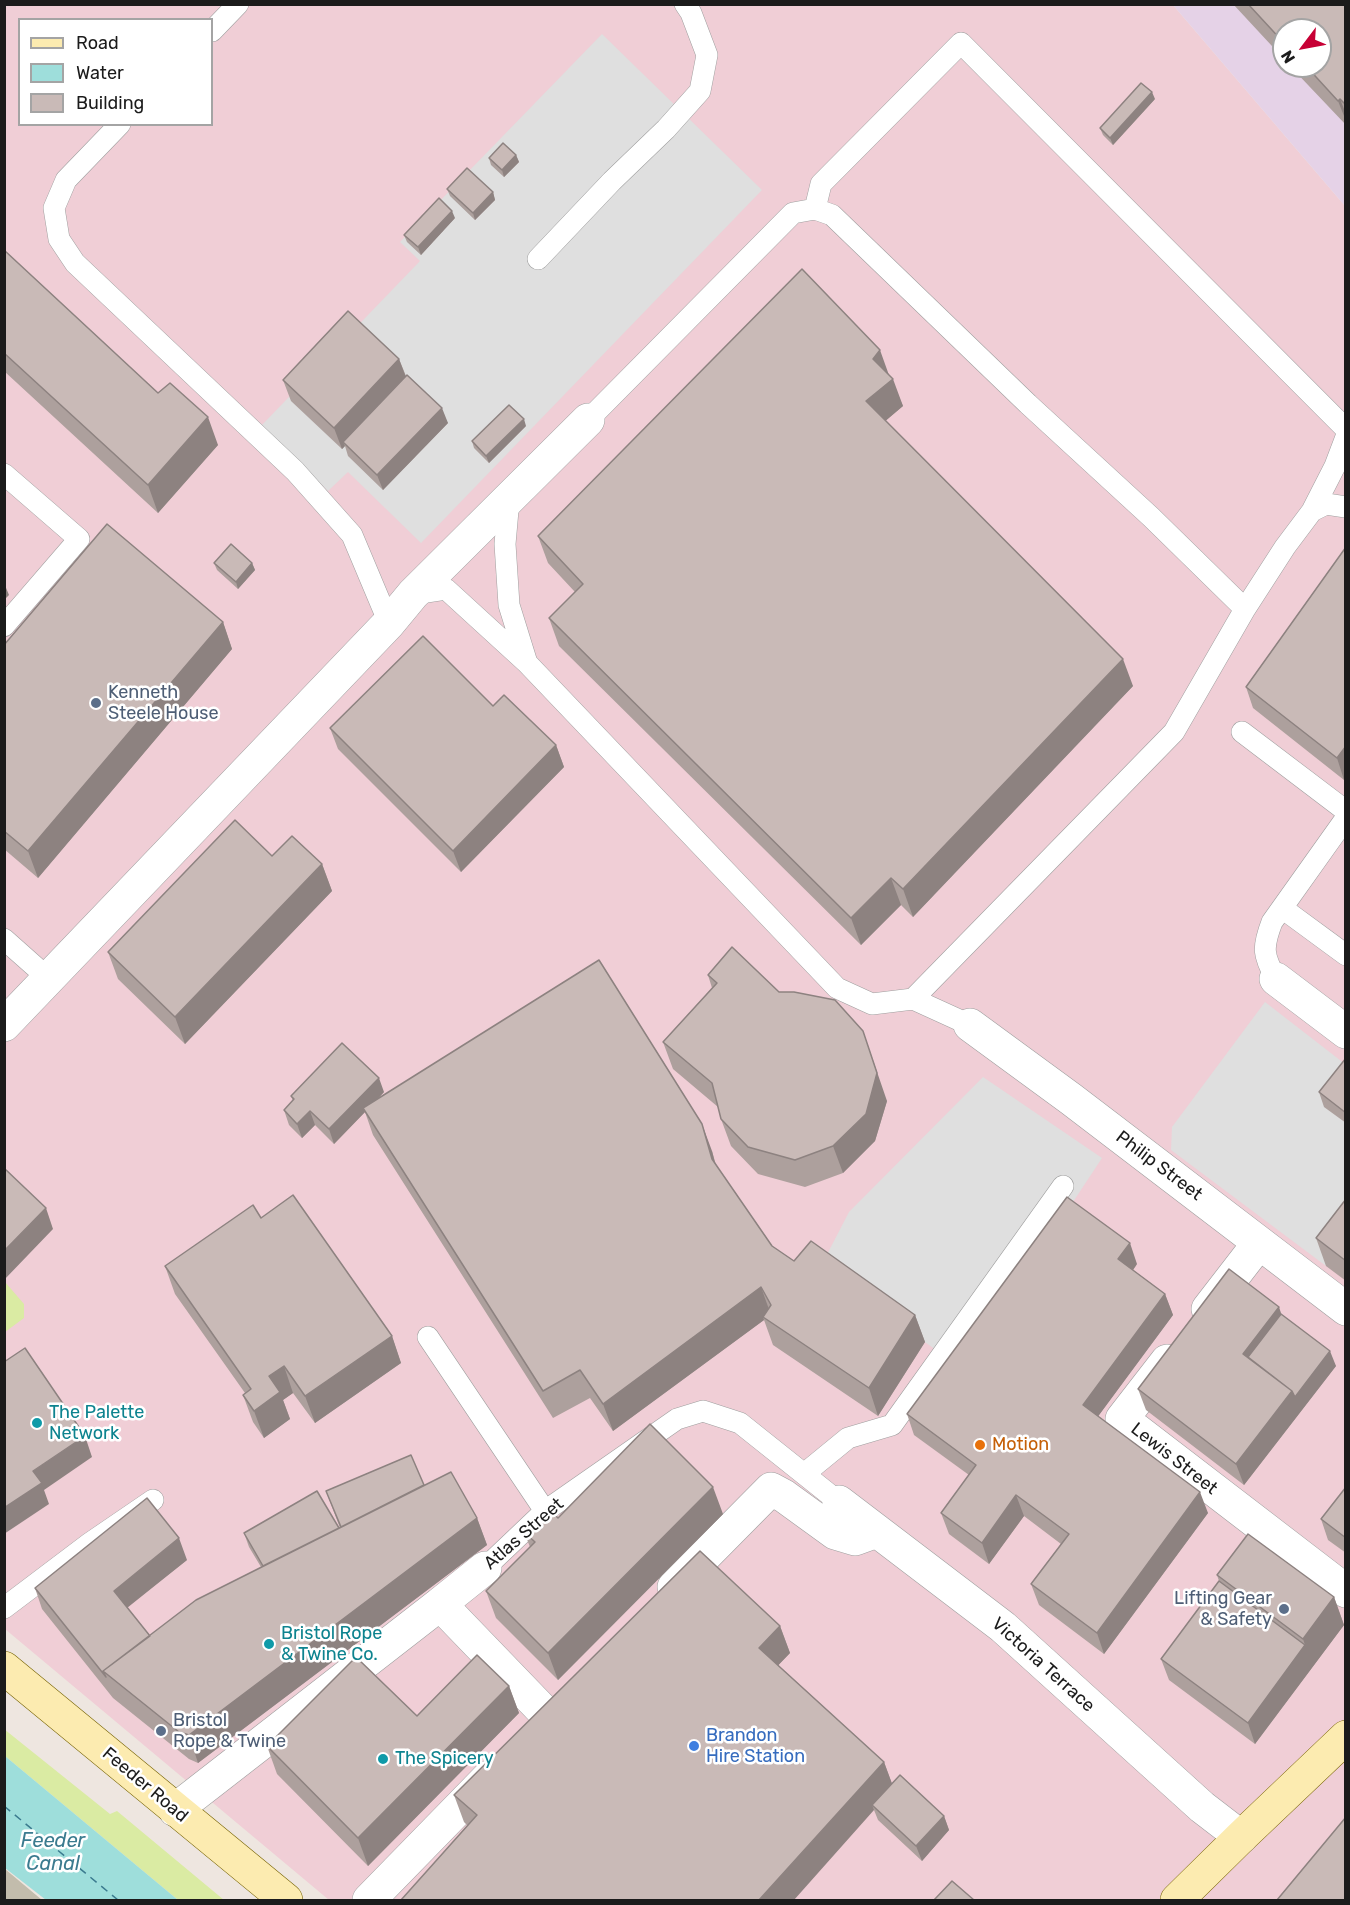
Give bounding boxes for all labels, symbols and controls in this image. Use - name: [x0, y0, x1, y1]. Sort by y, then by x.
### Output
- legend: [18, 18, 213, 126]
- north arrow: [1272, 18, 1332, 78]
- text: Road: [76, 32, 119, 54]
- text: N: [1277, 47, 1299, 67]
- text: Water: [76, 62, 124, 84]
- text: Building: [76, 92, 144, 114]
- place label: Kenneth Steele House: [108, 682, 219, 724]
- marker: Kenneth Steele House: [89, 696, 103, 710]
- street label: Philip Street: [1111, 1126, 1207, 1206]
- place label: The Palette Network: [49, 1402, 144, 1444]
- marker: The Palette Network: [30, 1416, 44, 1430]
- street label: Lewis Street: [1126, 1418, 1222, 1500]
- place label: Motion: [992, 1434, 1049, 1456]
- marker: Motion: [973, 1438, 987, 1452]
- street label: Atlas Street: [480, 1494, 568, 1574]
- place label: Lifting Gear & Safety: [1174, 1588, 1272, 1630]
- marker: Lifting Gear & Safety: [1277, 1602, 1291, 1616]
- street label: Victoria Terrace: [987, 1613, 1099, 1717]
- place label: Bristol Rope & Twine Co.: [281, 1623, 382, 1666]
- marker: Bristol Rope & Twine Co.: [262, 1637, 276, 1651]
- place label: Bristol Rope & Twine: [173, 1710, 286, 1752]
- marker: Bristol Rope & Twine: [154, 1724, 168, 1738]
- place label: Brandon Hire Station: [706, 1725, 805, 1768]
- marker: Brandon Hire Station: [687, 1739, 701, 1753]
- street label: Feeder Road: [98, 1743, 192, 1827]
- place label: The Spicery: [395, 1748, 494, 1770]
- marker: The Spicery: [376, 1752, 390, 1766]
- water label: Feeder Canal: [21, 1829, 85, 1876]

